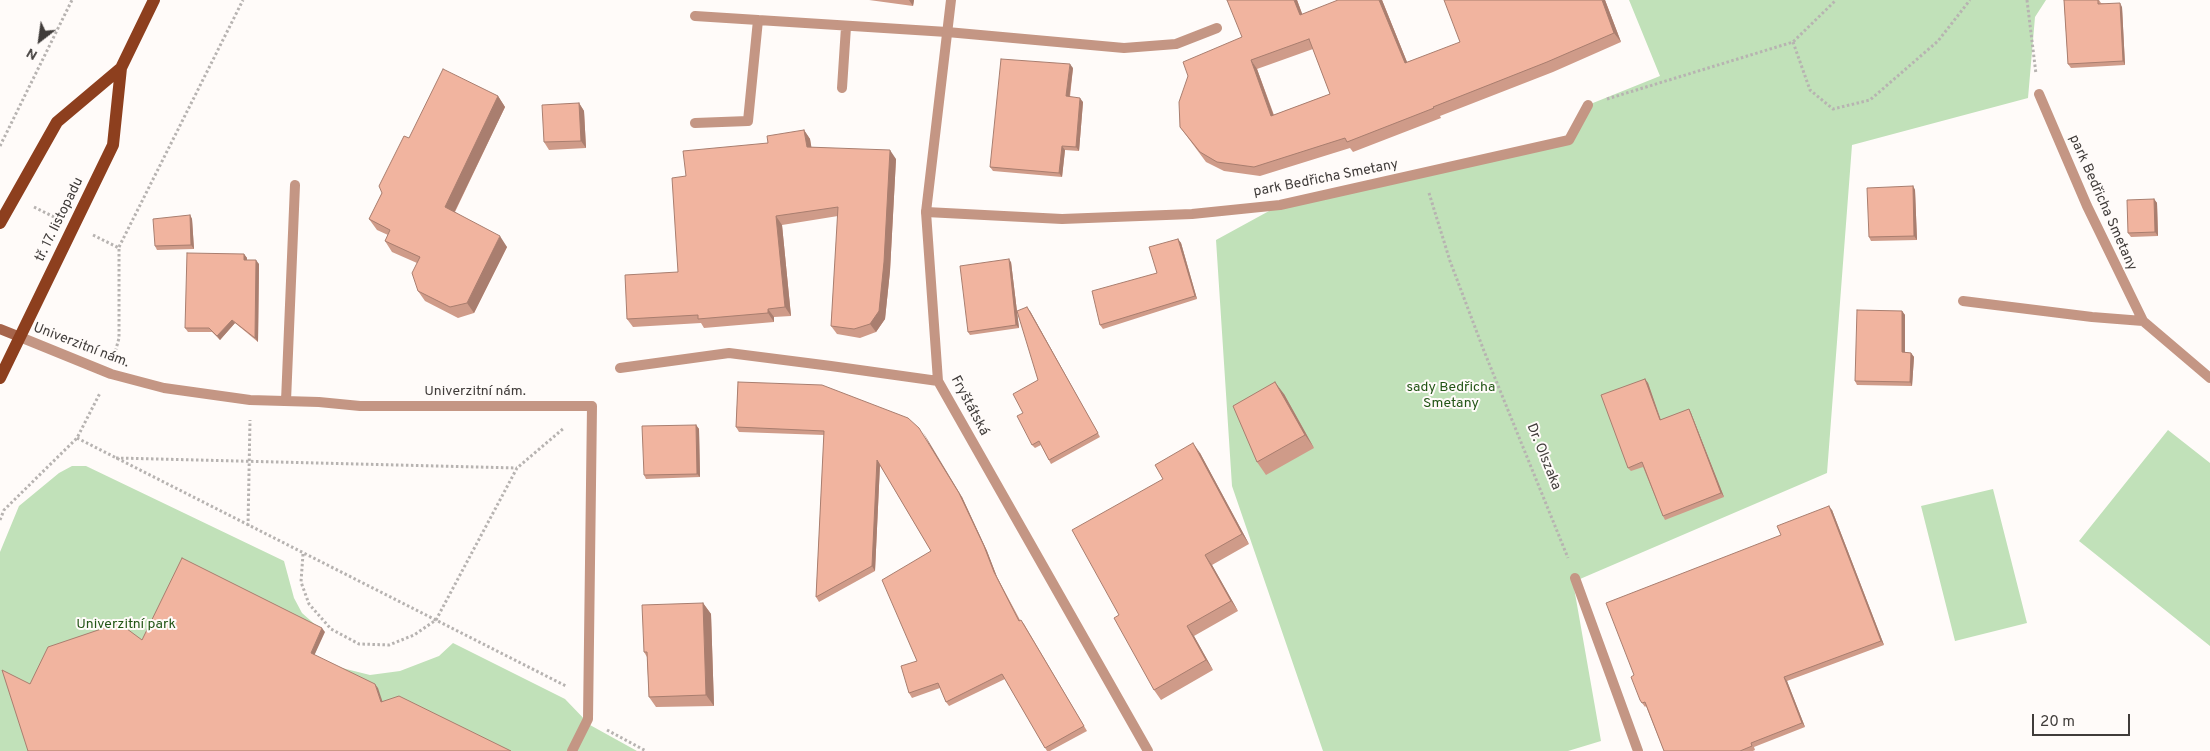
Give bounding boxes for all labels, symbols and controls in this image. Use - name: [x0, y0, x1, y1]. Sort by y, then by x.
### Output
- north arrow: [15, 15, 65, 65]
- text: N: [24, 44, 41, 63]
- street label: park Bedřicha Smetany: [2064, 132, 2140, 274]
- street label: park Bedřicha Smetany: [1252, 157, 1400, 201]
- street label: tř. 17. listopadu: [32, 175, 88, 265]
- street label: Univerzitní nám.: [31, 320, 131, 372]
- street label: Fryštátská: [946, 373, 992, 439]
- park label: sady Bedřicha Smetany: [1407, 380, 1495, 412]
- street label: Univerzitní nám.: [424, 384, 526, 400]
- street label: Dr. Olszaka: [1522, 421, 1564, 493]
- park label: Univerzitní park: [76, 617, 176, 633]
- scale bar: [2035, 704, 2132, 736]
- text: 20 m: [2040, 713, 2075, 732]

